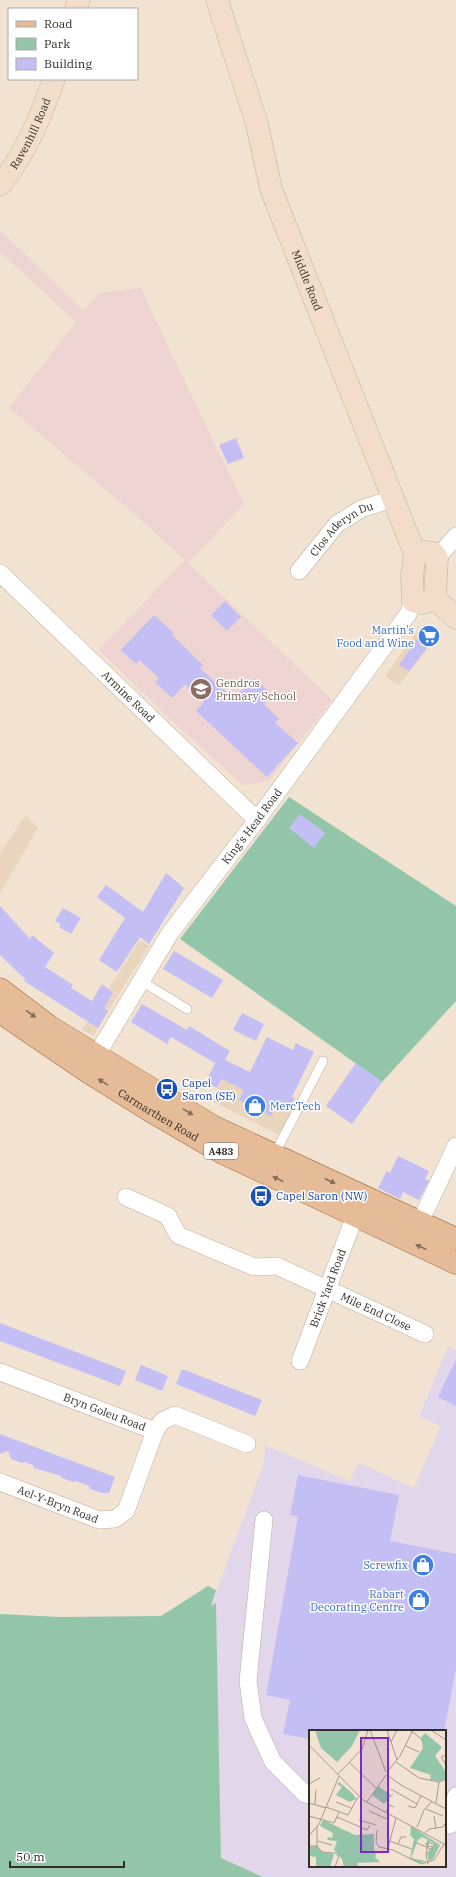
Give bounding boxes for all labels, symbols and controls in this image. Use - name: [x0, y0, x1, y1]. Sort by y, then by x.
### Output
- legend: [8, 8, 138, 80]
- text: Road: [44, 16, 73, 31]
- text: Park: [44, 36, 70, 51]
- text: Building: [44, 56, 92, 71]
- street label: Ravenhill Road: [7, 96, 54, 172]
- street label: Middle Road: [289, 248, 326, 313]
- street label: Clos Aderyn Du: [307, 499, 375, 559]
- place label: Martin's Food and Wine: [337, 623, 414, 650]
- supermarket icon: Martin's Food and Wine: [416, 623, 442, 649]
- street label: Armine Road: [99, 668, 158, 725]
- school or university icon: Gendros Primary School: [188, 676, 214, 702]
- place label: Gendros Primary School: [216, 676, 296, 703]
- street label: King's Head Road: [219, 785, 285, 867]
- one-way arrow: [25, 1009, 36, 1018]
- bus stop icon: Capel Saron (SE): [154, 1076, 180, 1102]
- place label: Capel Saron (SE): [182, 1076, 236, 1103]
- one-way arrow: [98, 1078, 109, 1085]
- street label: Carmarthen Road: [115, 1085, 202, 1145]
- shop icon: MercTech: [242, 1093, 268, 1119]
- place label: MercTech: [270, 1099, 321, 1113]
- one-way arrow: [182, 1108, 194, 1115]
- road number: A483: [204, 1143, 238, 1159]
- one-way arrow: [272, 1176, 284, 1182]
- one-way arrow: [325, 1178, 336, 1184]
- bus stop icon: Capel Saron (NW): [248, 1183, 274, 1209]
- place label: Capel Saron (NW): [276, 1189, 367, 1203]
- one-way arrow: [415, 1244, 426, 1250]
- street label: Brick Yard Road: [306, 1246, 349, 1329]
- street label: Mile End Close: [338, 1289, 414, 1334]
- street label: Bryn Goleu Road: [61, 1390, 148, 1434]
- street label: Ael-Y-Bryn Road: [15, 1482, 101, 1526]
- shop icon: Screwfix: [410, 1552, 436, 1578]
- place label: Screwfix: [363, 1558, 408, 1572]
- place label: Rabart Decorating Centre: [310, 1587, 404, 1614]
- shop icon: Rabart Decorating Centre: [406, 1587, 432, 1613]
- inset map: [309, 1730, 446, 1867]
- scale bar: [10, 1843, 124, 1869]
- text: 50 m: [16, 1849, 45, 1864]

